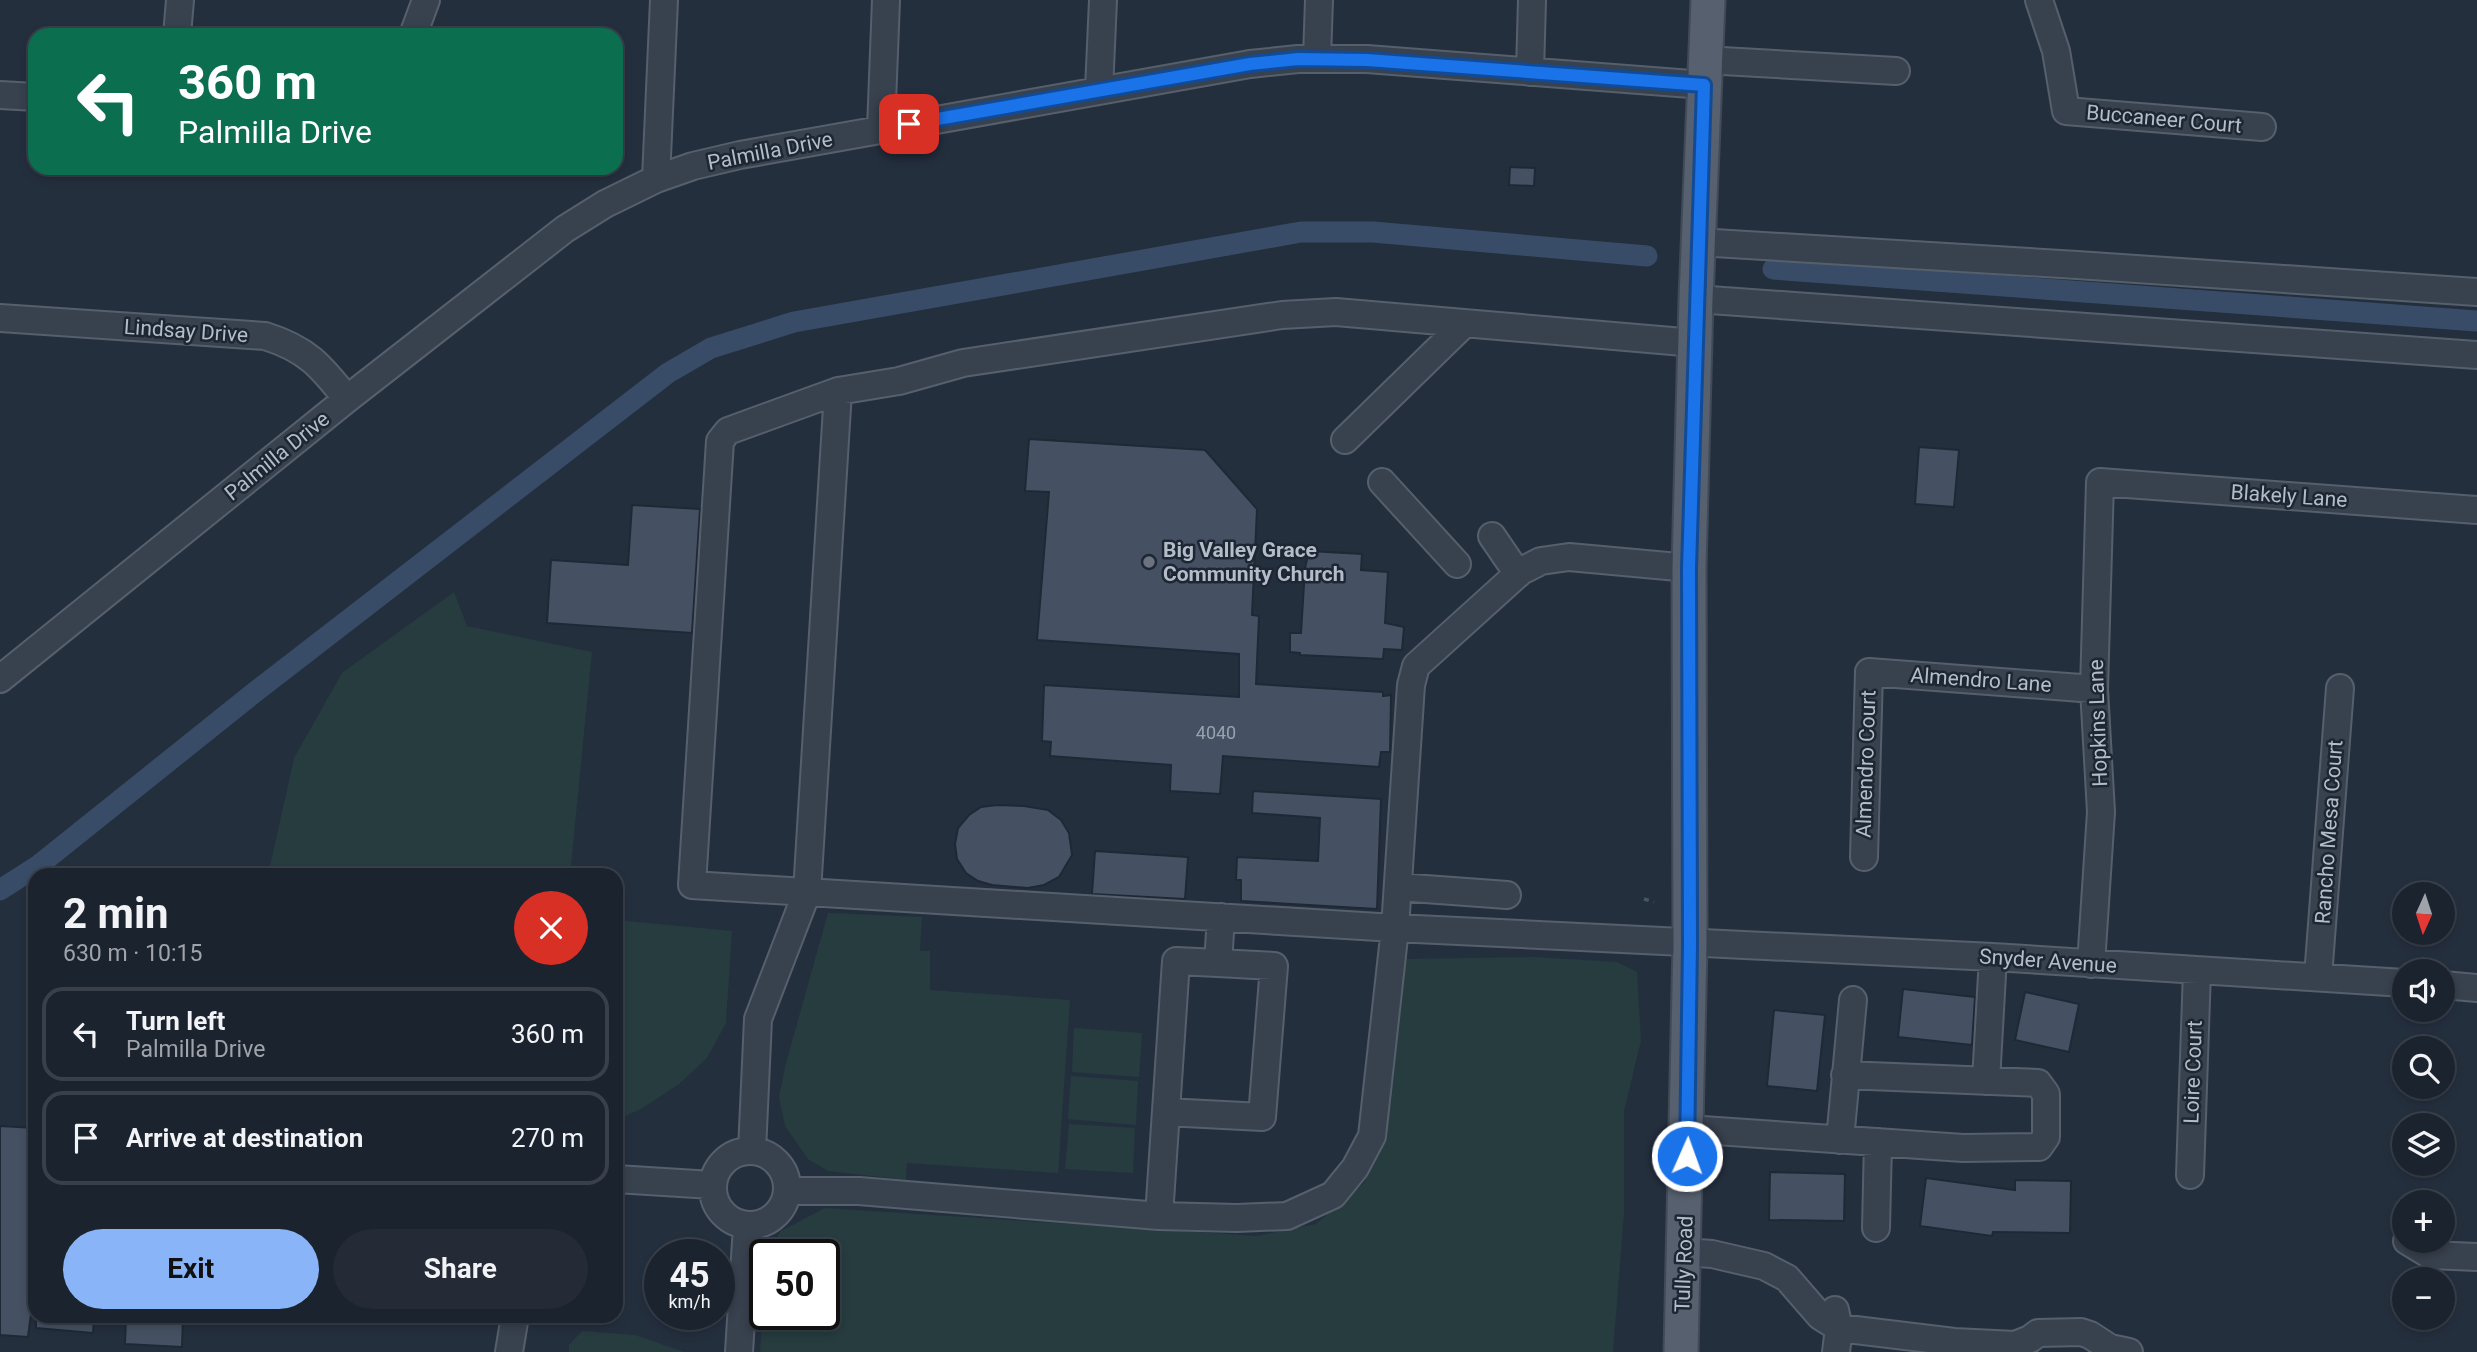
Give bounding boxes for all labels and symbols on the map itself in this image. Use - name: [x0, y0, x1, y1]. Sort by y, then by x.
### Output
- pin: [879, 94, 939, 154]
- street label: Buccaneer Court: [2085, 100, 2243, 138]
- street label: Palmilla Drive: [705, 127, 835, 175]
- street label: Lindsay Drive: [123, 315, 249, 347]
- street label: Palmilla Drive: [220, 407, 334, 505]
- street label: Blakely Lane: [2230, 480, 2348, 512]
- place label: Big Valley Grace Community Church: [1163, 538, 1344, 586]
- marker: Big Valley Grace Community Church: [1141, 554, 1157, 570]
- street label: Hopkins Lane: [2084, 659, 2112, 787]
- street label: Almendro Lane: [1910, 663, 2052, 697]
- street label: Almendro Court: [1851, 690, 1881, 838]
- house number: 4040: [1196, 722, 1236, 743]
- street label: Rancho Mesa Court: [2311, 739, 2347, 925]
- north arrow: [2392, 882, 2455, 945]
- street label: Snyder Avenue: [1978, 944, 2118, 978]
- street label: Loire Court: [2179, 1020, 2207, 1124]
- position arrow: [1650, 1119, 1724, 1193]
- street label: Tully Road: [1670, 1215, 1698, 1313]
- speed limit sign: 50: [749, 1239, 840, 1330]

